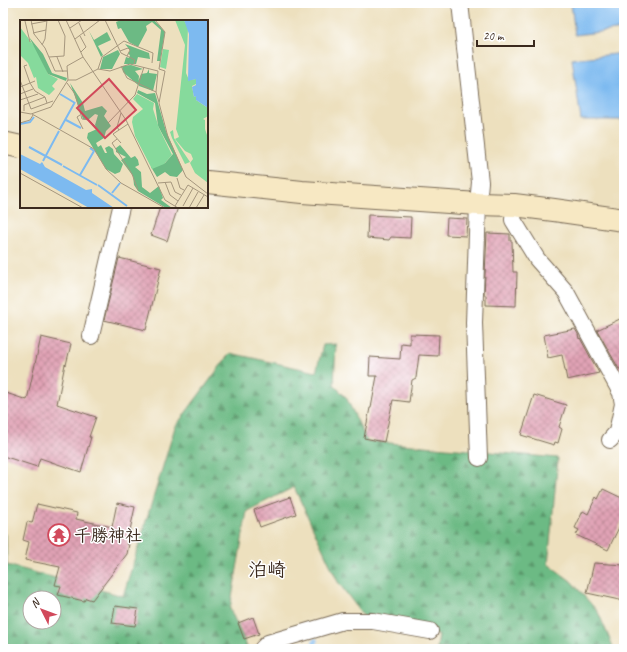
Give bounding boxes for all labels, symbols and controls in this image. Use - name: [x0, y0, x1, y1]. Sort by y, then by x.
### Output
- inset map: [20, 20, 208, 208]
- scale bar: [477, 22, 534, 48]
- text: 20 m: [483, 28, 505, 44]
- temple icon: 千勝神社: [46, 522, 72, 548]
- place label: 千勝神社: [74, 525, 142, 546]
- district label: 泊崎: [248, 558, 286, 582]
- north arrow: [22, 590, 62, 630]
- text: N: [27, 594, 44, 611]

